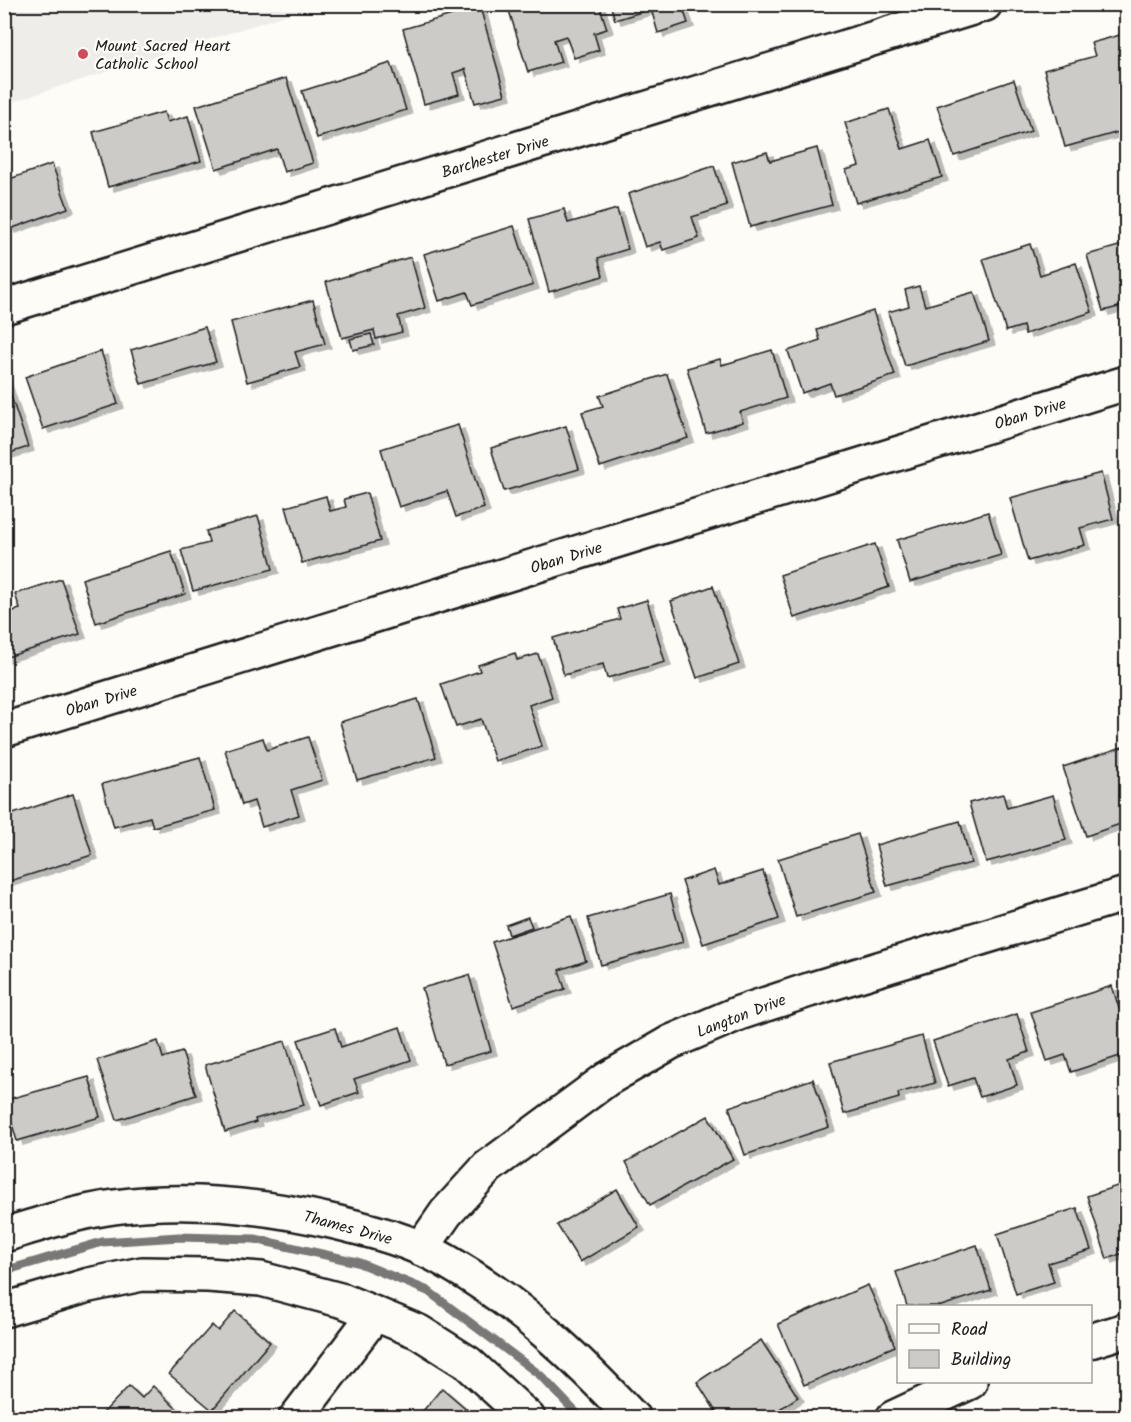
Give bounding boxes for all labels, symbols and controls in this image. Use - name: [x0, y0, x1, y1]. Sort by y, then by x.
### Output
- place label: Mount Sacred Heart Catholic School: [95, 34, 231, 77]
- marker: Mount Sacred Heart Catholic School: [76, 47, 90, 61]
- street label: Barchester Drive: [439, 129, 552, 186]
- street label: Oban Drive: [991, 392, 1069, 437]
- street label: Oban Drive: [527, 536, 605, 581]
- street label: Oban Drive: [62, 679, 140, 724]
- street label: Langton Drive: [693, 988, 790, 1045]
- street label: Thames Drive: [300, 1205, 395, 1252]
- legend: [897, 1305, 1092, 1383]
- text: Road: [951, 1316, 988, 1345]
- text: Building: [951, 1346, 1011, 1375]

